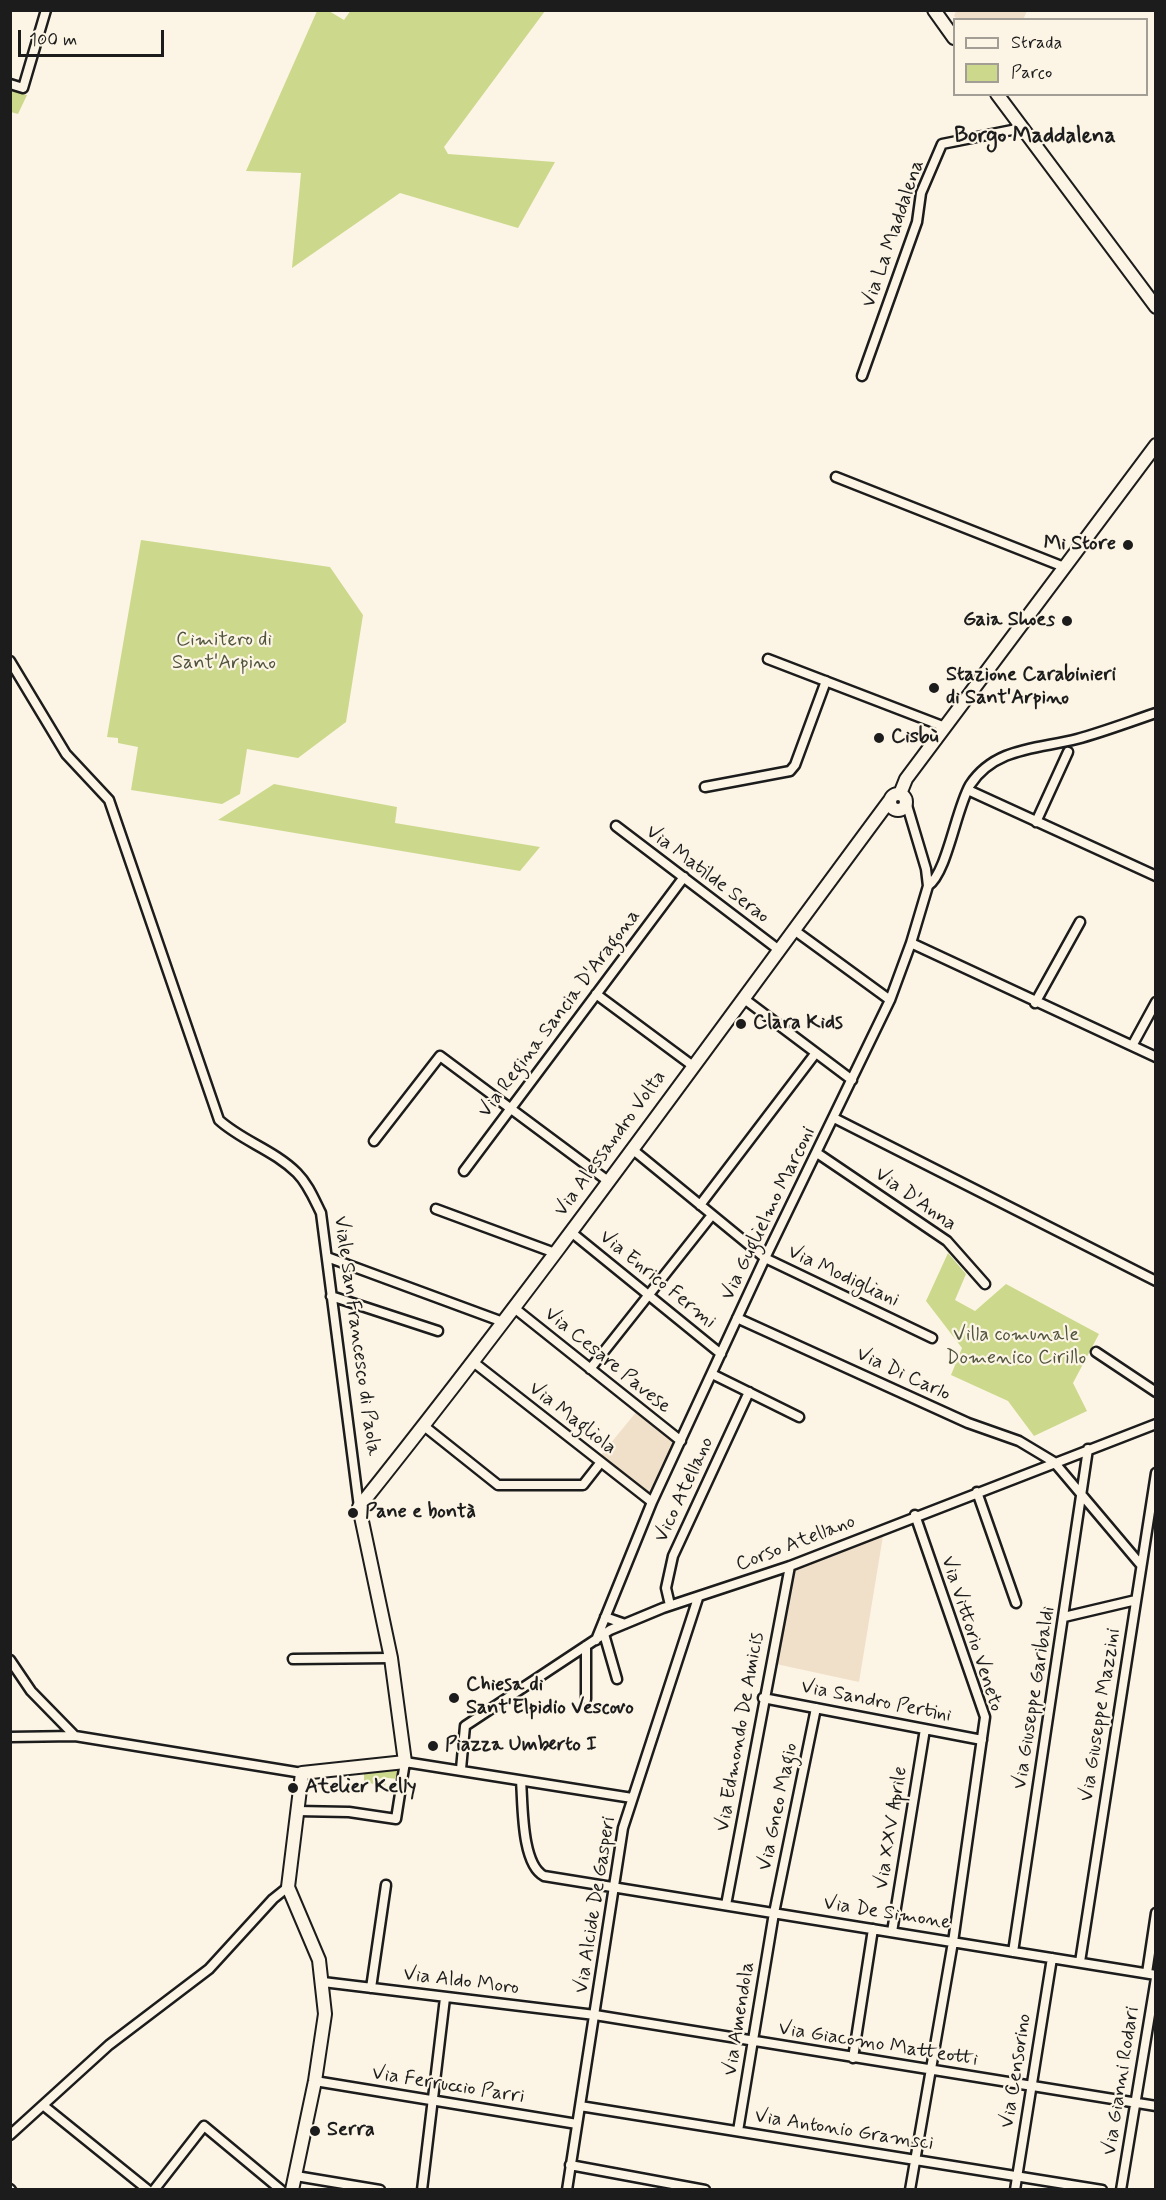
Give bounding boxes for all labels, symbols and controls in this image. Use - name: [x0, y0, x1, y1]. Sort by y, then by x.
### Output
- scale bar: [21, 18, 166, 56]
- legend: [953, 18, 1148, 96]
- text: 100 m: [29, 28, 77, 52]
- text: Strada: [1011, 31, 1062, 55]
- text: Parco: [1011, 61, 1052, 85]
- district label: Borgo Maddalena: [954, 124, 1116, 150]
- street label: Via La Maddalena: [857, 157, 931, 311]
- place label: Mi Store: [1044, 533, 1116, 557]
- marker: Mi Store: [1121, 538, 1135, 552]
- place label: Gaia Shoes: [963, 609, 1055, 633]
- marker: Gaia Shoes: [1060, 614, 1074, 628]
- park label: Cimitero di Sant'Arpino: [172, 629, 276, 676]
- place label: Stazione Carabinieri di Sant'Arpino: [946, 664, 1116, 711]
- marker: Stazione Carabinieri di Sant'Arpino: [927, 681, 941, 695]
- place label: Cisbù: [891, 726, 938, 750]
- marker: Cisbù: [872, 731, 886, 745]
- street label: Via Matilde Serao: [640, 821, 774, 929]
- street label: Via Regina Sancia D'Aragona: [474, 905, 646, 1123]
- place label: Clara Kids: [753, 1012, 843, 1036]
- marker: Clara Kids: [734, 1017, 748, 1031]
- street label: Via Alessandro Volta: [550, 1066, 672, 1222]
- street label: Via Guglielmo Marconi: [717, 1123, 821, 1305]
- street label: Via D'Anna: [869, 1163, 961, 1237]
- street label: Viale San Francesco di Paola: [327, 1214, 385, 1458]
- street label: Via Enrico Fermi: [594, 1226, 720, 1334]
- street label: Via Modigliani: [783, 1241, 903, 1313]
- street label: Via Cesare Pavese: [539, 1303, 675, 1419]
- park label: Villa comunale Domenico Cirillo: [946, 1324, 1086, 1371]
- street label: Via Di Carlo: [852, 1343, 954, 1407]
- street label: Via Magliola: [523, 1377, 621, 1461]
- street label: Vico Atellano: [650, 1434, 720, 1546]
- place label: Pane e bontà: [365, 1501, 476, 1525]
- marker: Pane e bontà: [346, 1506, 360, 1520]
- street label: Corso Atellano: [733, 1510, 859, 1578]
- street label: Via Vittorio Veneto: [935, 1553, 1007, 1715]
- street label: Via Giuseppe Garibaldi: [1009, 1605, 1061, 1791]
- street label: Via Giuseppe Mazzini: [1075, 1627, 1127, 1803]
- street label: Via Edmondo De Amicis: [712, 1630, 770, 1834]
- place label: Chiesa di Sant'Elpidio Vescovo: [466, 1674, 634, 1721]
- street label: Via Sandro Pertini: [799, 1676, 953, 1728]
- marker: Chiesa di Sant'Elpidio Vescovo: [447, 1691, 461, 1705]
- place label: Piazza Umberto I: [445, 1734, 597, 1758]
- marker: Piazza Umberto I: [426, 1739, 440, 1753]
- street label: Via Gneo Magio: [754, 1741, 804, 1873]
- street label: Via XXV Aprile: [870, 1765, 914, 1891]
- place label: Atelier Kelly: [305, 1776, 416, 1800]
- marker: Atelier Kelly: [286, 1781, 300, 1795]
- street label: Via Alcide De Gasperi: [570, 1815, 622, 1995]
- street label: Via De Simone: [822, 1892, 952, 1936]
- street label: Via Amendola: [719, 1960, 761, 2078]
- street label: Via Aldo Moro: [402, 1963, 520, 2001]
- street label: Via Gianni Rodari: [1098, 2005, 1146, 2157]
- street label: Via Censorino: [996, 2012, 1038, 2130]
- street label: Via Giacomo Matteotti: [776, 2017, 980, 2073]
- street label: Via Ferruccio Parri: [370, 2062, 526, 2110]
- street label: Via Antonio Gramsci: [753, 2105, 935, 2157]
- place label: Serra: [327, 2119, 375, 2143]
- marker: Serra: [308, 2124, 322, 2138]

